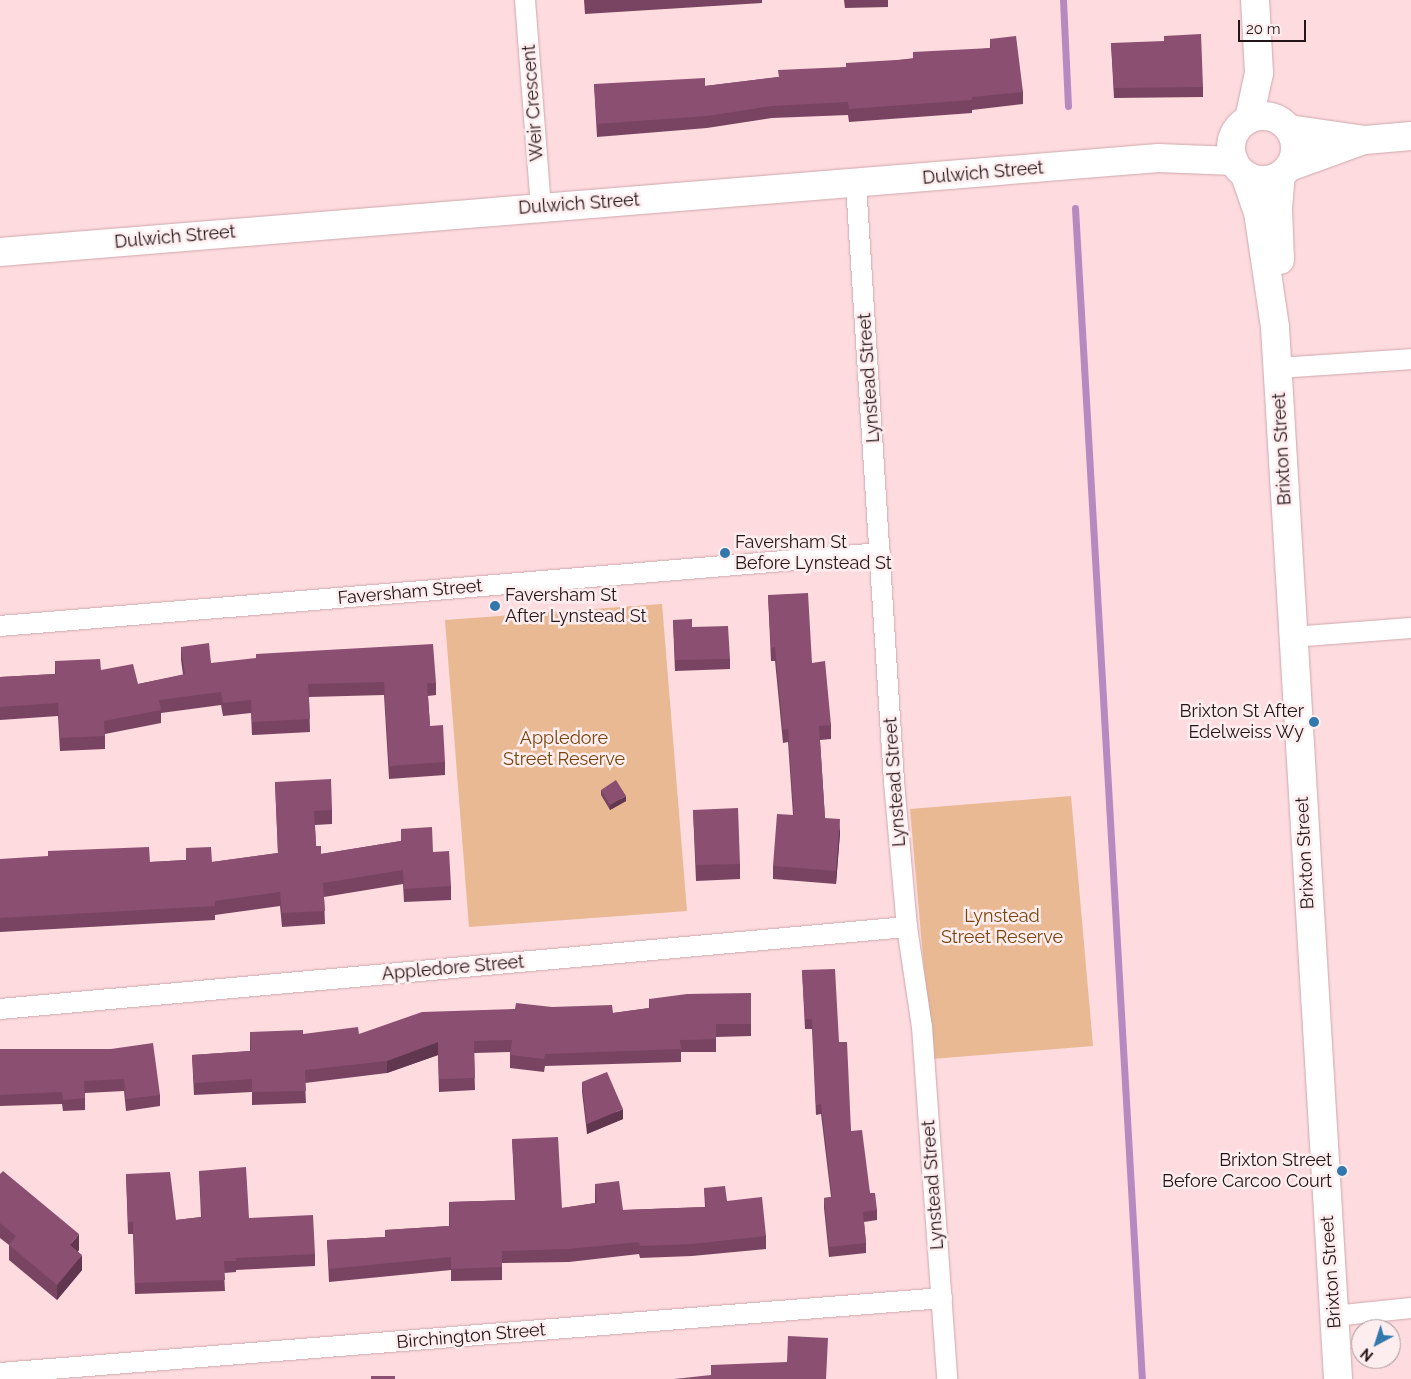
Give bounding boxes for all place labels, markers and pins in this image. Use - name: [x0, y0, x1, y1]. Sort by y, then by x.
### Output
- place label: Faversham St Before Lynstead St: [735, 532, 892, 574]
- marker: Faversham St Before Lynstead St: [719, 547, 731, 559]
- place label: Faversham St After Lynstead St: [505, 585, 647, 628]
- marker: Faversham St After Lynstead St: [489, 600, 501, 612]
- place label: Brixton St After Edelweiss Wy: [1179, 701, 1304, 744]
- marker: Brixton St After Edelweiss Wy: [1308, 716, 1320, 728]
- place label: Brixton Street Before Carcoo Court: [1162, 1150, 1332, 1192]
- marker: Brixton Street Before Carcoo Court: [1336, 1165, 1348, 1177]

